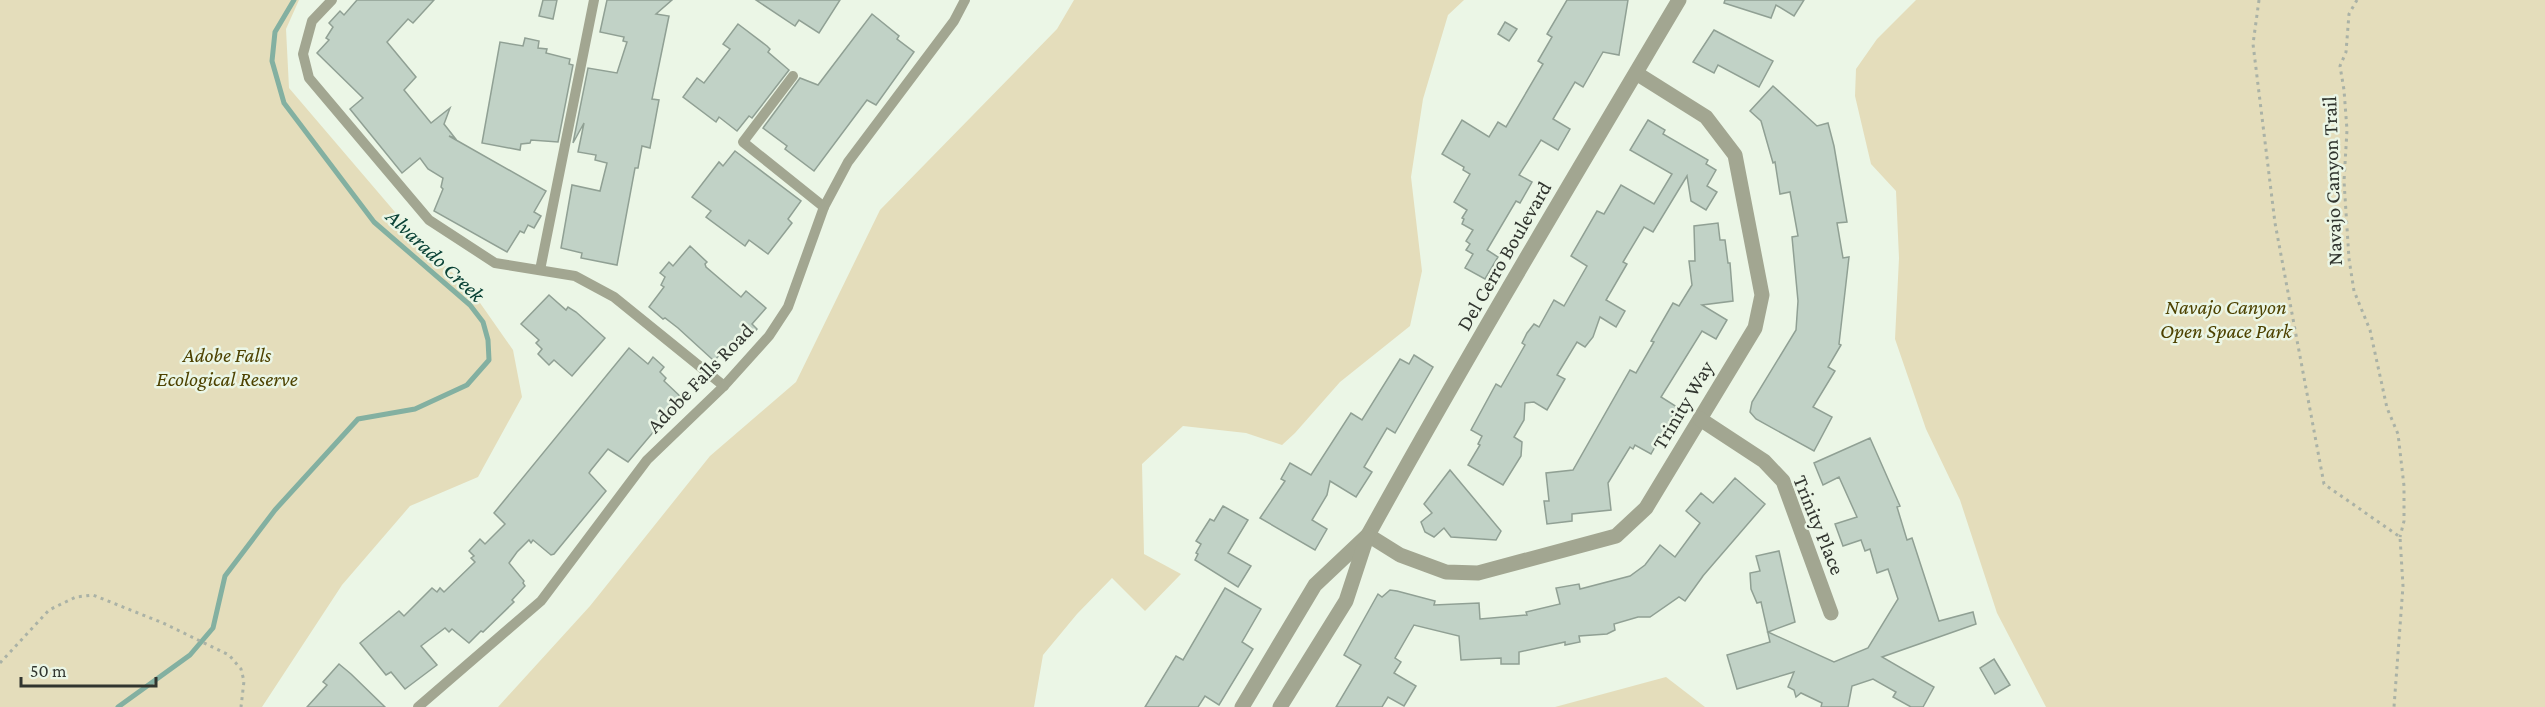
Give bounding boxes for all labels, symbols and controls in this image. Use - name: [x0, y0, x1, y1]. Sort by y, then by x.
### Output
- street label: Navajo Canyon Trail: [2317, 96, 2347, 266]
- street label: Del Cerro Boulevard: [1452, 177, 1556, 335]
- water label: Alvarado Creek: [381, 203, 491, 308]
- park label: Navajo Canyon Open Space Park: [2160, 295, 2293, 343]
- street label: Adobe Falls Road: [642, 318, 758, 438]
- park label: Adobe Falls Ecological Reserve: [156, 343, 298, 391]
- street label: Trinity Way: [1647, 356, 1719, 454]
- street label: Trinity Place: [1788, 472, 1850, 578]
- scale bar: [21, 650, 156, 688]
- text: 50 m: [30, 661, 67, 681]

